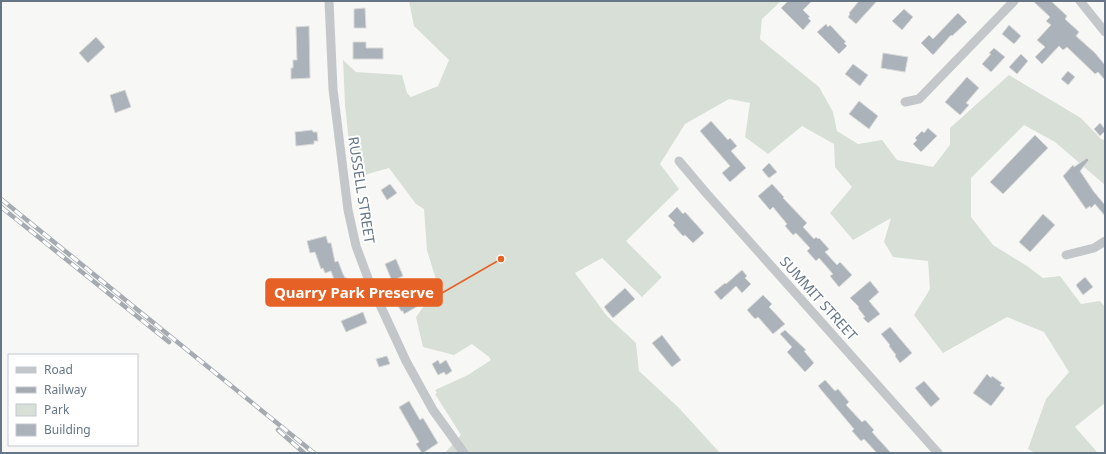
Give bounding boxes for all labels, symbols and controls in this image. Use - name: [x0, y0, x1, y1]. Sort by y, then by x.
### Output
- street label: RUSSELL STREET: [344, 135, 380, 245]
- street label: SUMMIT STREET: [776, 252, 862, 344]
- callout: Quarry Park Preserve: [266, 279, 442, 306]
- text: Quarry Park Preserve: [274, 282, 434, 302]
- legend: [8, 354, 138, 446]
- text: Road: [44, 361, 73, 378]
- text: Railway: [44, 381, 88, 398]
- text: Park: [44, 401, 70, 418]
- text: Building: [44, 421, 91, 438]

